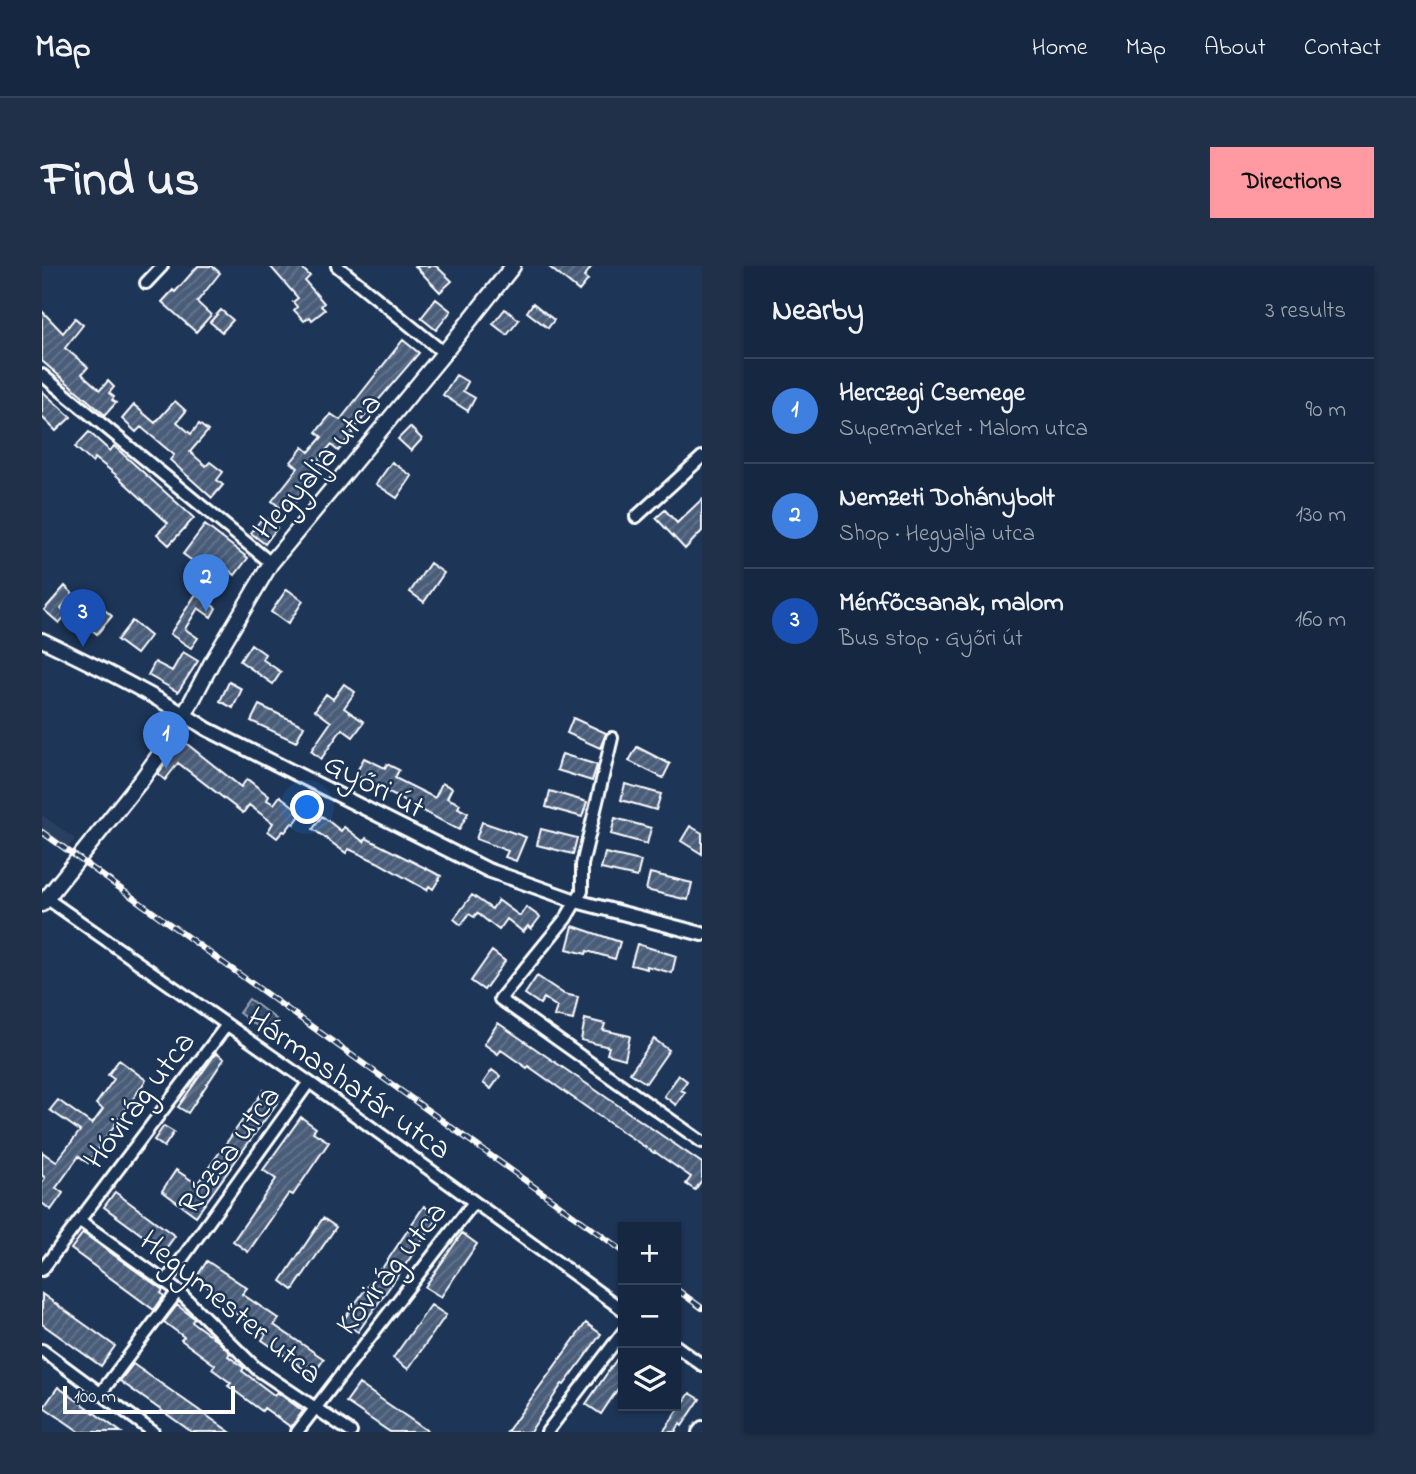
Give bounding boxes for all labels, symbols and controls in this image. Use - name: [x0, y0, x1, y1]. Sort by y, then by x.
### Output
- text: Map: [35, 24, 91, 72]
- text: Home: [1032, 31, 1088, 66]
- text: Map: [1126, 31, 1166, 66]
- text: About: [1204, 31, 1266, 66]
- text: Contact: [1304, 31, 1381, 66]
- text: Find us: [42, 146, 199, 218]
- button: Directions: [1210, 147, 1374, 218]
- text: Nearby: [772, 290, 864, 334]
- text: 3 results: [1265, 295, 1346, 328]
- text: Herczegi Csemege: [839, 375, 1025, 413]
- street label: Hegyalja utca: [243, 383, 395, 551]
- text: 1: [791, 394, 799, 427]
- text: 90 m: [1306, 394, 1346, 427]
- text: Supermarket · Malom utca: [839, 413, 1088, 446]
- text: Nemzeti Dohánybolt: [839, 480, 1055, 518]
- text: 2: [789, 499, 801, 532]
- text: 130 m: [1296, 499, 1346, 532]
- text: Shop · Hegyalja utca: [839, 518, 1035, 551]
- pin: 2: [183, 554, 229, 612]
- text: Ménfőcsanak, malom: [839, 585, 1064, 623]
- pin: 3: [60, 589, 106, 647]
- text: 3: [790, 604, 800, 637]
- text: 160 m: [1295, 604, 1346, 637]
- text: Bus stop · Győri út: [839, 623, 1023, 656]
- pin: 1: [143, 711, 189, 769]
- street label: Győri út: [315, 742, 432, 833]
- your location: [290, 790, 324, 824]
- street label: Hármashatár utca: [236, 997, 460, 1173]
- street label: Hóvirág utca: [73, 1022, 208, 1180]
- street label: Rózsa utca: [168, 1077, 294, 1225]
- street label: Kővirág utca: [325, 1192, 460, 1346]
- street label: Hegymester utca: [128, 1220, 332, 1397]
- map controls: [618, 1222, 681, 1411]
- button: +: [618, 1222, 681, 1285]
- button: −: [618, 1285, 681, 1348]
- button: layers: [618, 1348, 681, 1411]
- scale bar: [63, 1383, 234, 1415]
- text: 100 m: [74, 1384, 116, 1411]

